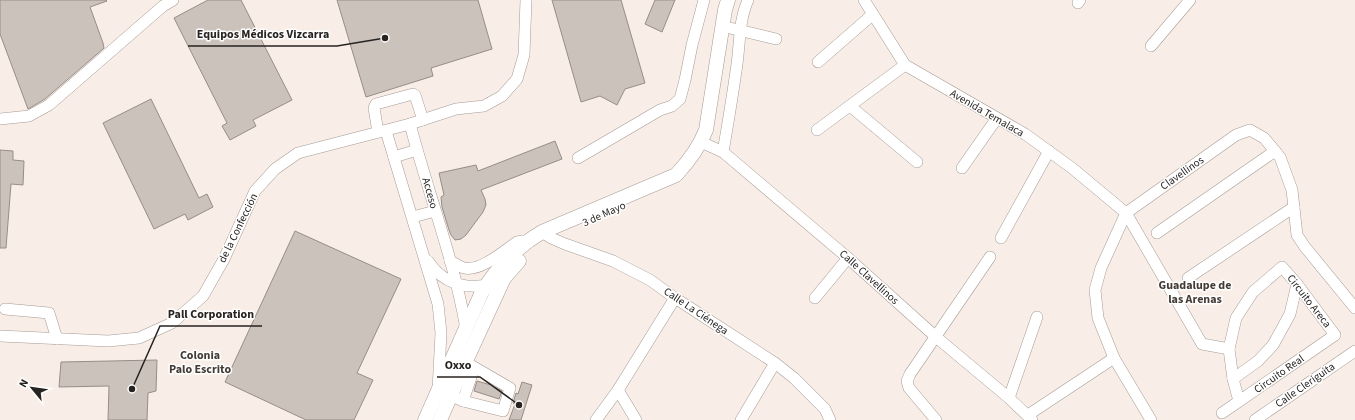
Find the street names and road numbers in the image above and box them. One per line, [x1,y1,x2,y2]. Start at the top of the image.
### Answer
street label: Avenida Temalaca [947,86,1027,140]
street label: Clavellinos [1157,152,1207,194]
street label: Acceso [418,176,442,210]
street label: de la Confección [215,191,261,265]
street label: 3 de Mayo [580,198,628,230]
street label: Calle Clavellinos [836,246,902,308]
street label: Circuito Areca [1283,271,1335,331]
street label: Calle La Ciénega [661,284,731,338]
street label: Circuito Real [1251,351,1307,397]
street label: Calle Cleriguita [1272,359,1338,411]

